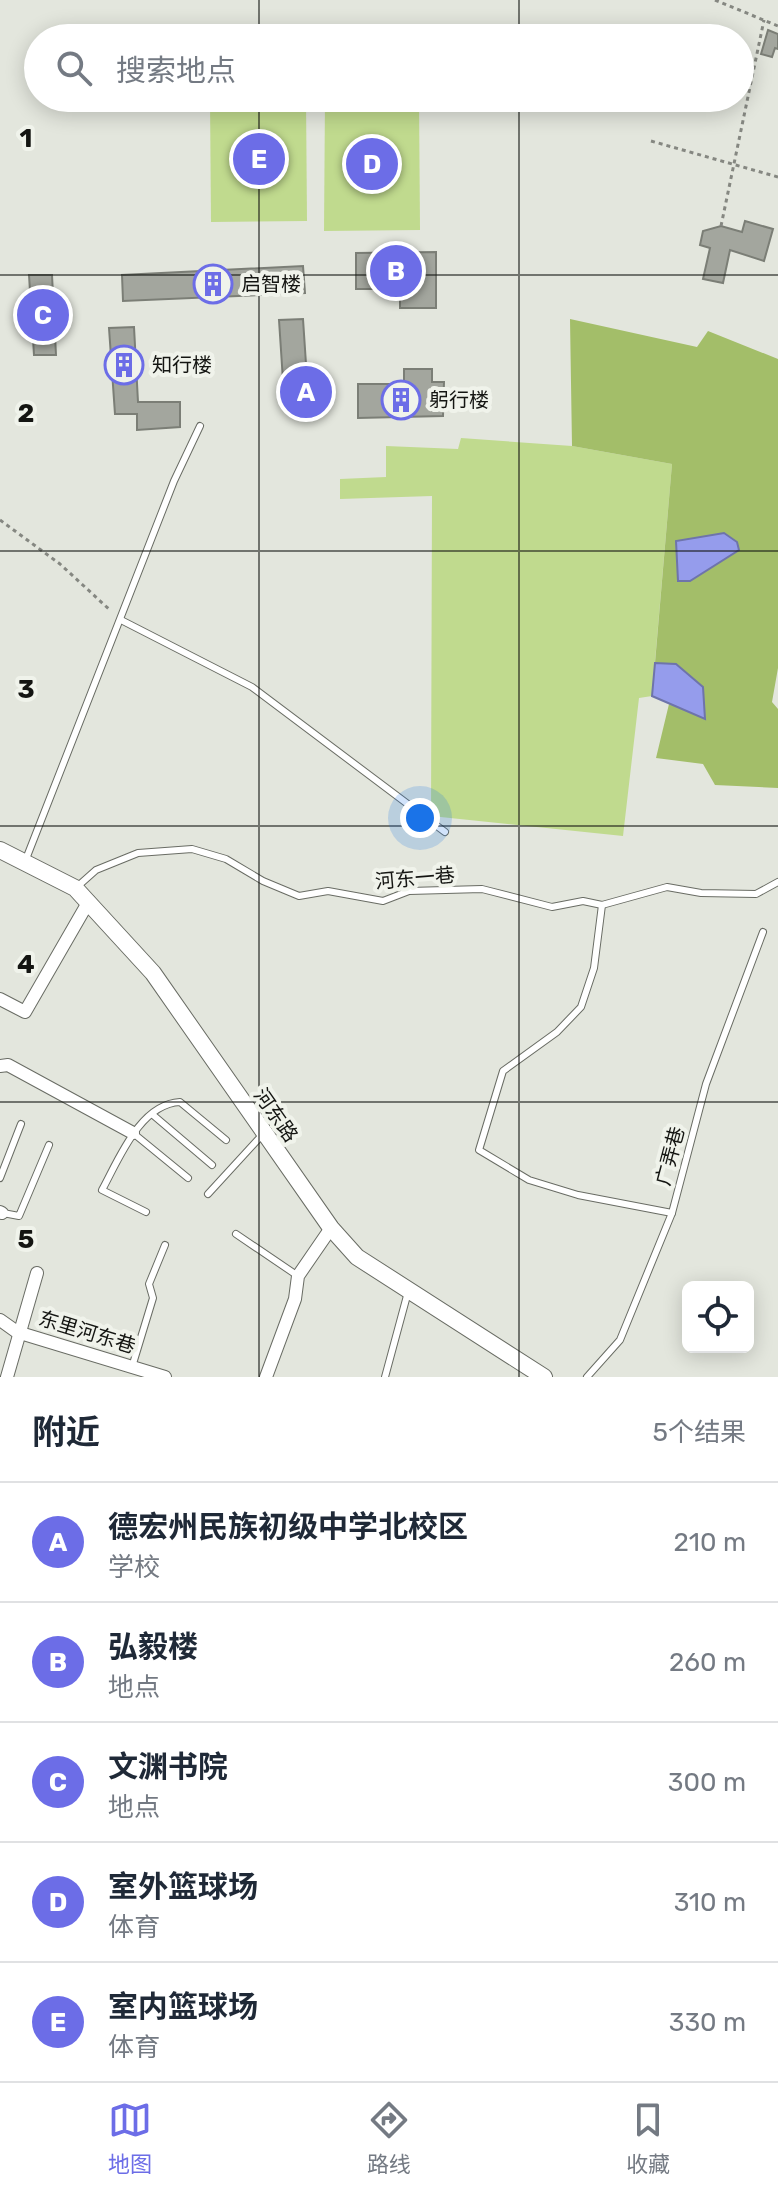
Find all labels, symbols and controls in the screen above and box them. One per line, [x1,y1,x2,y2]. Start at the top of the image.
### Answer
search box [24,24,754,112]
icon: search [52,46,96,90]
text: 搜索地点 [116,53,236,89]
text: 1 [20,123,32,154]
pin: E [233,129,285,189]
pin: D [346,134,398,194]
pin: B [370,241,422,301]
building icon: 启智楼 [192,263,234,305]
place label: 启智楼 [241,272,301,296]
pin: C [17,285,69,345]
building icon: 知行楼 [103,344,145,386]
place label: 知行楼 [152,353,212,377]
pin: A [280,362,332,422]
building icon: 躬行楼 [380,379,422,421]
place label: 躬行楼 [429,388,489,412]
text: 2 [18,398,34,429]
text: 3 [17,674,35,705]
your location [400,798,440,838]
street label: 河东一巷 [374,863,456,893]
text: 4 [17,949,35,980]
street label: 河东路 [249,1084,303,1146]
street label: 广弄巷 [651,1124,689,1188]
text: 5 [18,1224,34,1255]
map controls [682,1281,754,1353]
button: locate [682,1281,754,1353]
street label: 东里河东巷 [36,1306,138,1358]
text: 附近 [32,1412,100,1453]
text: 5个结果 [653,1417,746,1448]
text: 德宏州民族初级中学北校区 [108,1509,468,1545]
text: A [49,1527,67,1558]
text: 210 m [674,1527,746,1558]
text: 学校 [108,1552,160,1583]
text: 弘毅楼 [108,1629,198,1665]
text: B [49,1647,67,1678]
text: 260 m [669,1647,746,1678]
text: 地点 [108,1672,160,1703]
text: 文渊书院 [108,1749,228,1785]
text: C [49,1767,67,1798]
text: 300 m [668,1767,746,1798]
text: 地点 [108,1792,160,1823]
text: 室外篮球场 [108,1869,258,1905]
text: D [49,1887,67,1918]
text: 310 m [674,1887,746,1918]
text: 体育 [108,1912,160,1943]
text: 室内篮球场 [108,1989,258,2025]
text: E [50,2007,66,2038]
text: 330 m [669,2007,746,2038]
text: 体育 [108,2032,160,2063]
tab: 地图 [108,2098,152,2178]
tab: 路线 [367,2098,411,2178]
tab: 收藏 [626,2098,670,2178]

